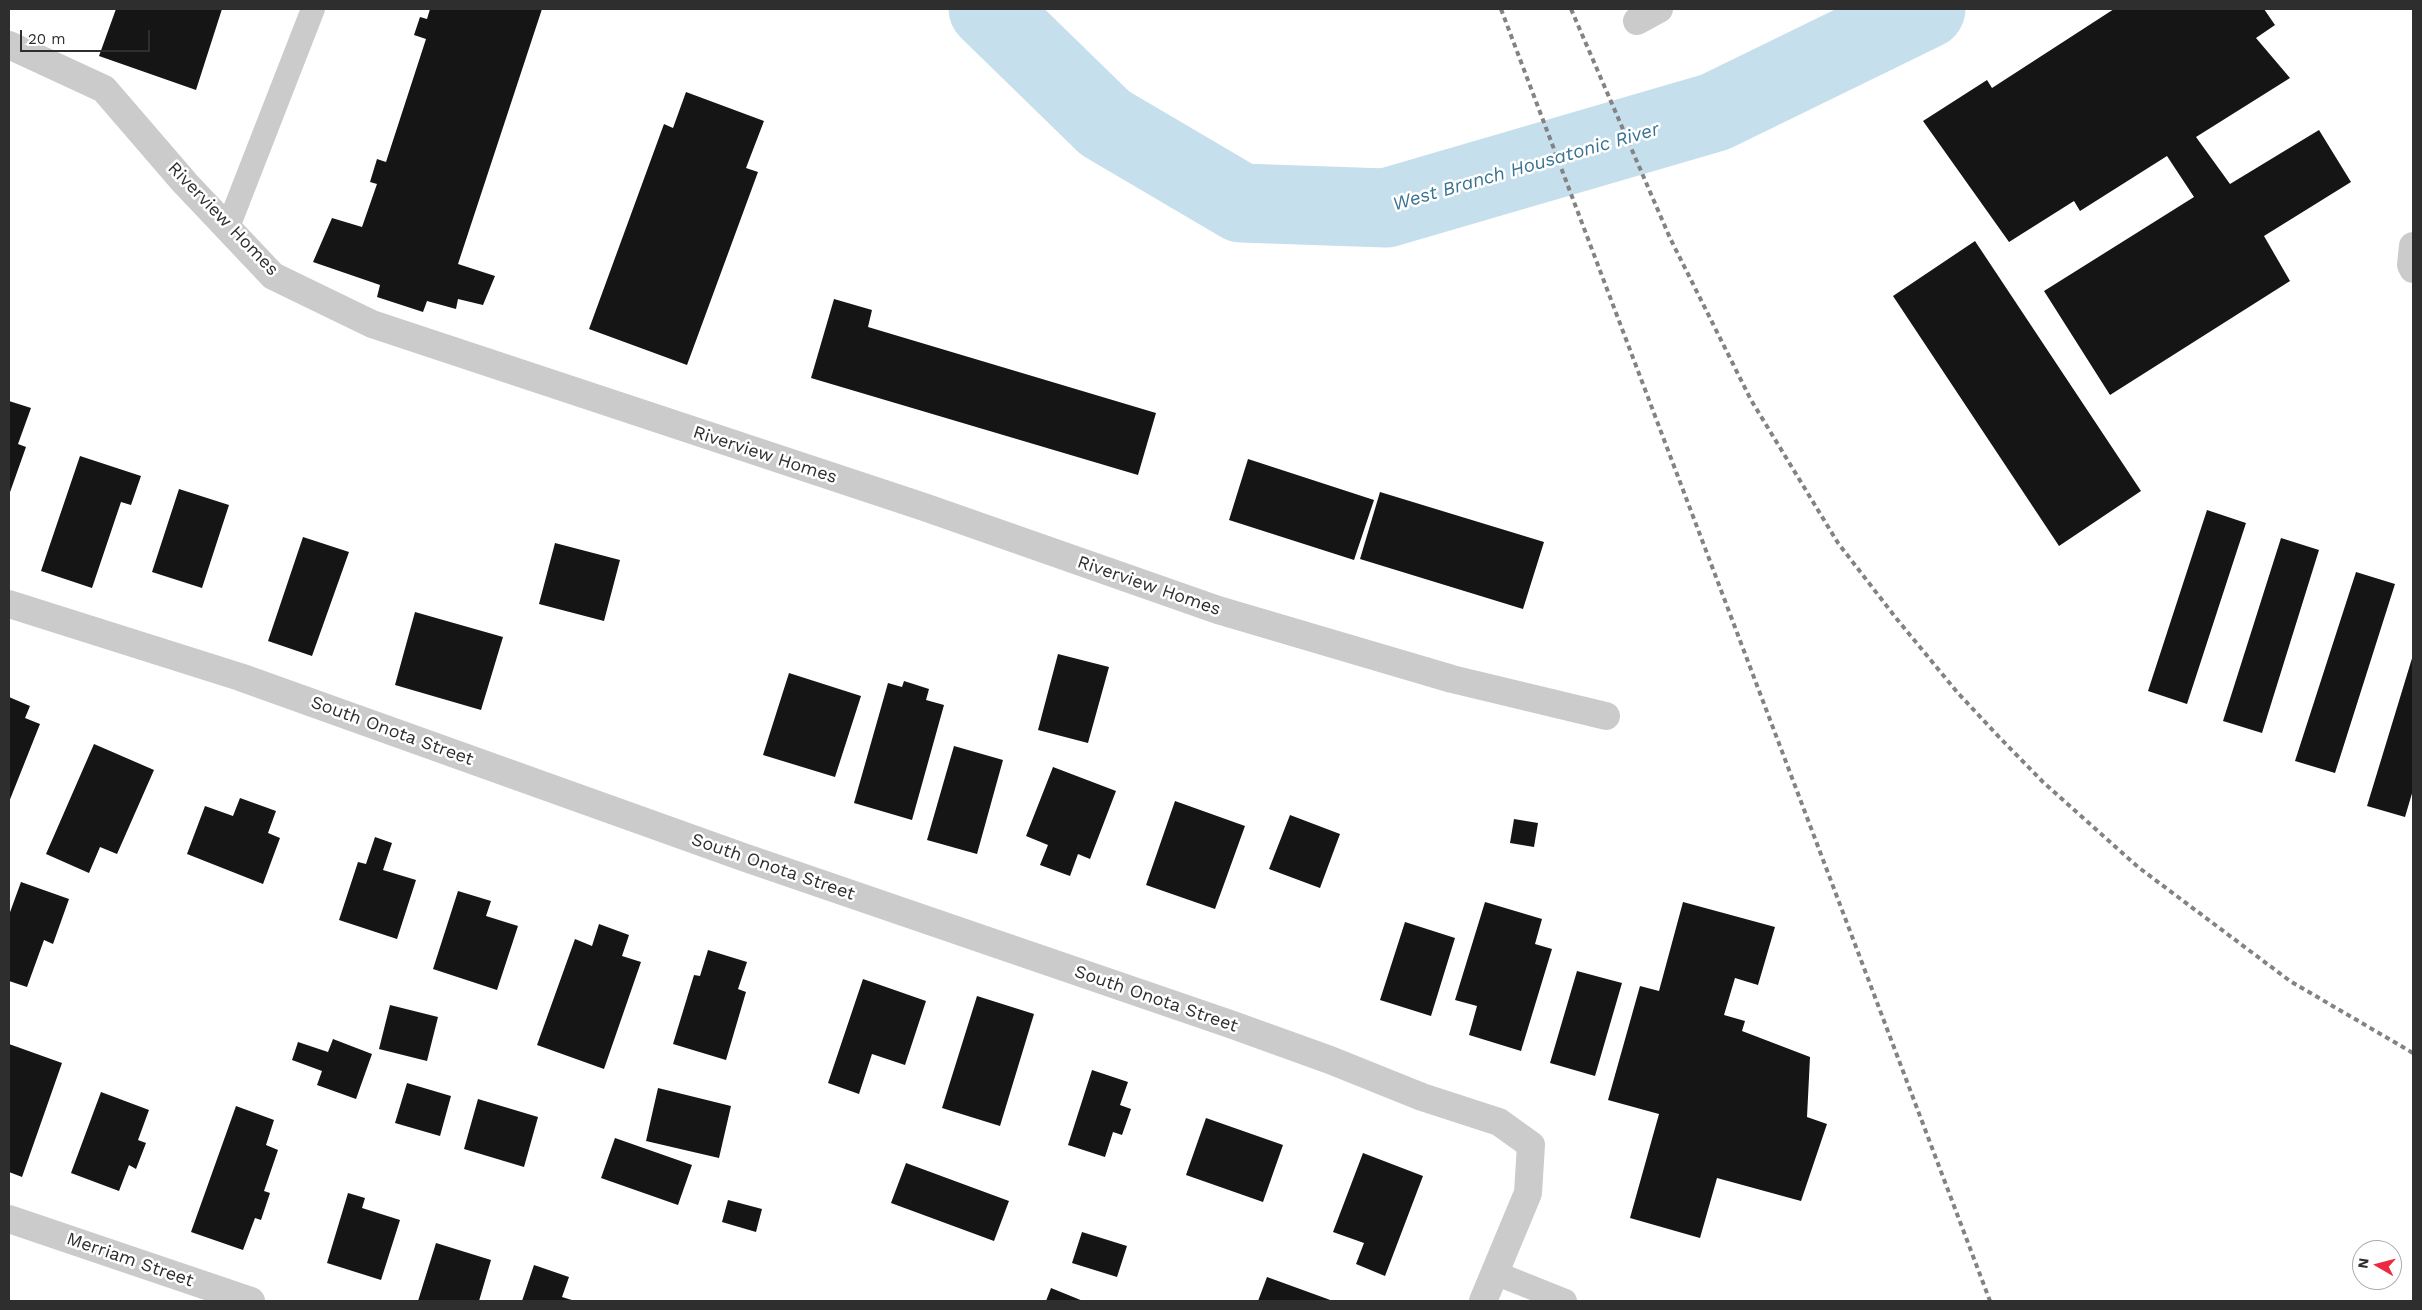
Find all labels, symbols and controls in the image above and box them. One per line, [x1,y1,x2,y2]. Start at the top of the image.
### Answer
scale bar [22,20,152,52]
text: 20 m [28,30,66,48]
water label: West Branch Housatonic River [1390,118,1662,216]
street label: Riverview Homes [163,157,283,281]
street label: Riverview Homes [690,422,840,488]
street label: Riverview Homes [1074,551,1224,621]
street label: South Onota Street [308,692,476,770]
street label: South Onota Street [688,829,858,905]
street label: South Onota Street [1071,961,1241,1037]
street label: Merriam Street [64,1228,196,1292]
north arrow [2352,1240,2402,1290]
text: N [2354,1257,2372,1269]

